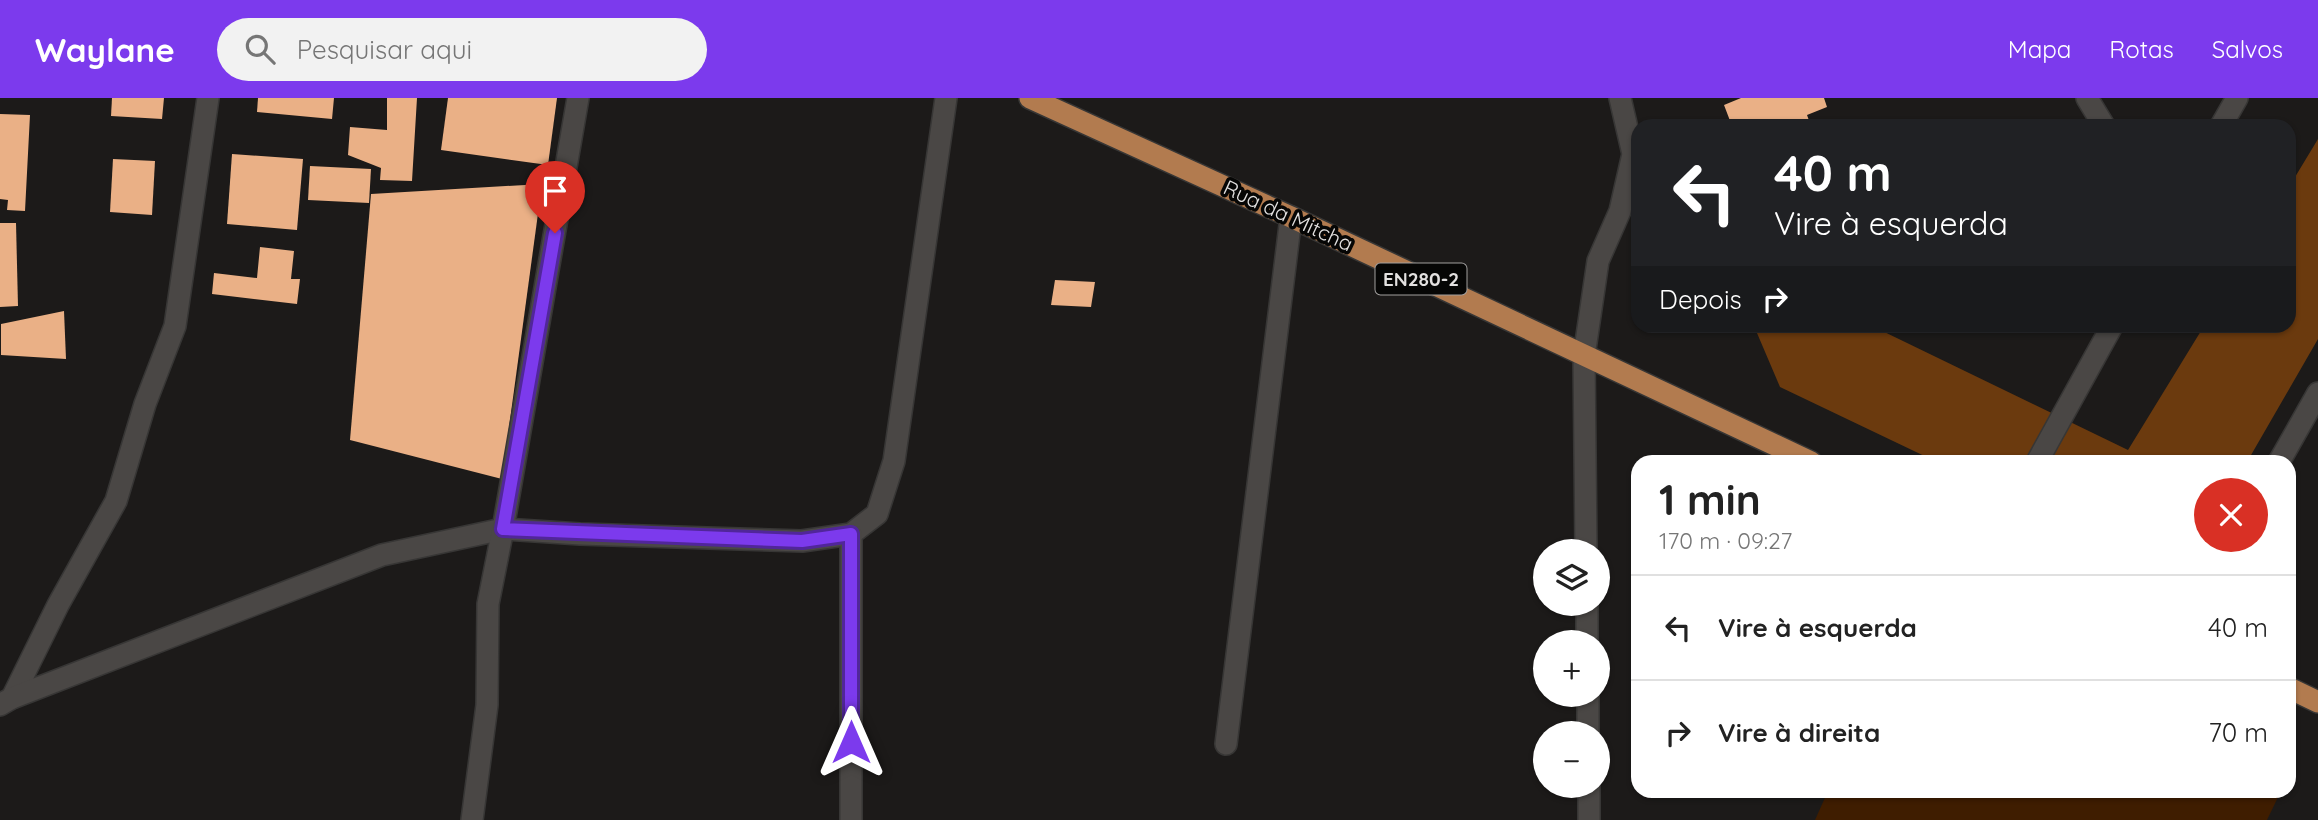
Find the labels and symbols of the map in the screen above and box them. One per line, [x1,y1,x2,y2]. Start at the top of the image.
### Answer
pin [525,161,585,233]
street label: Rua da Mitcha [1220,174,1357,256]
road number: EN280-2 [1376,264,1466,294]
position arrow [814,705,888,779]

